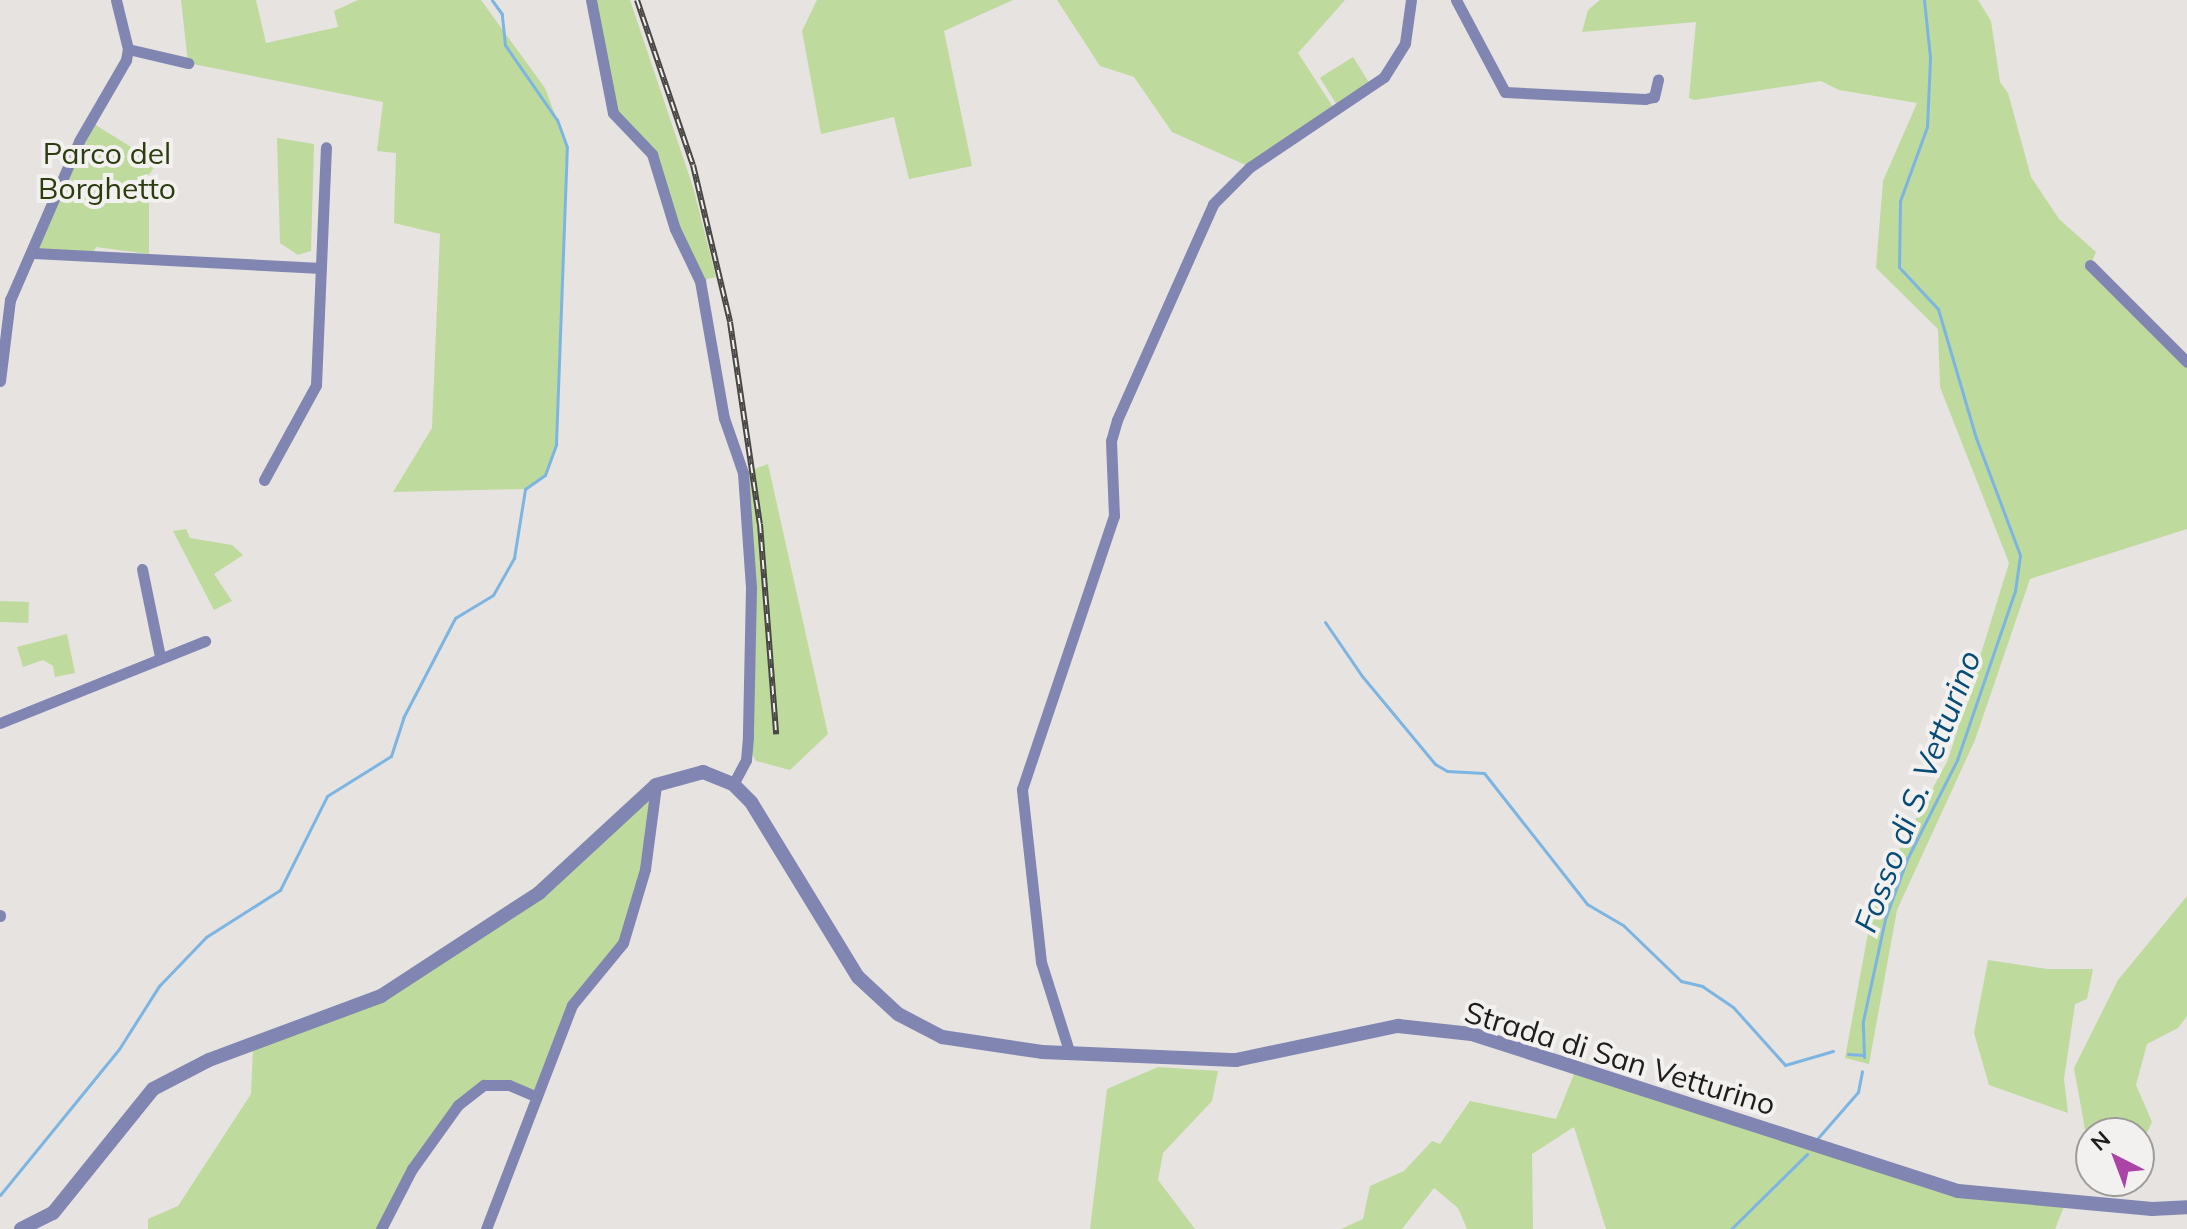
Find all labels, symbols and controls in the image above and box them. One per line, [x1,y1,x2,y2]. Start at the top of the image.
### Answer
park label: Parco del Borghetto [38,135,176,206]
water label: Fosso di S. Vetturino [1846,645,1988,937]
street label: Strada di San Vetturino [1460,994,1780,1122]
north arrow [2075,1117,2155,1197]
text: N [2085,1125,2116,1157]

